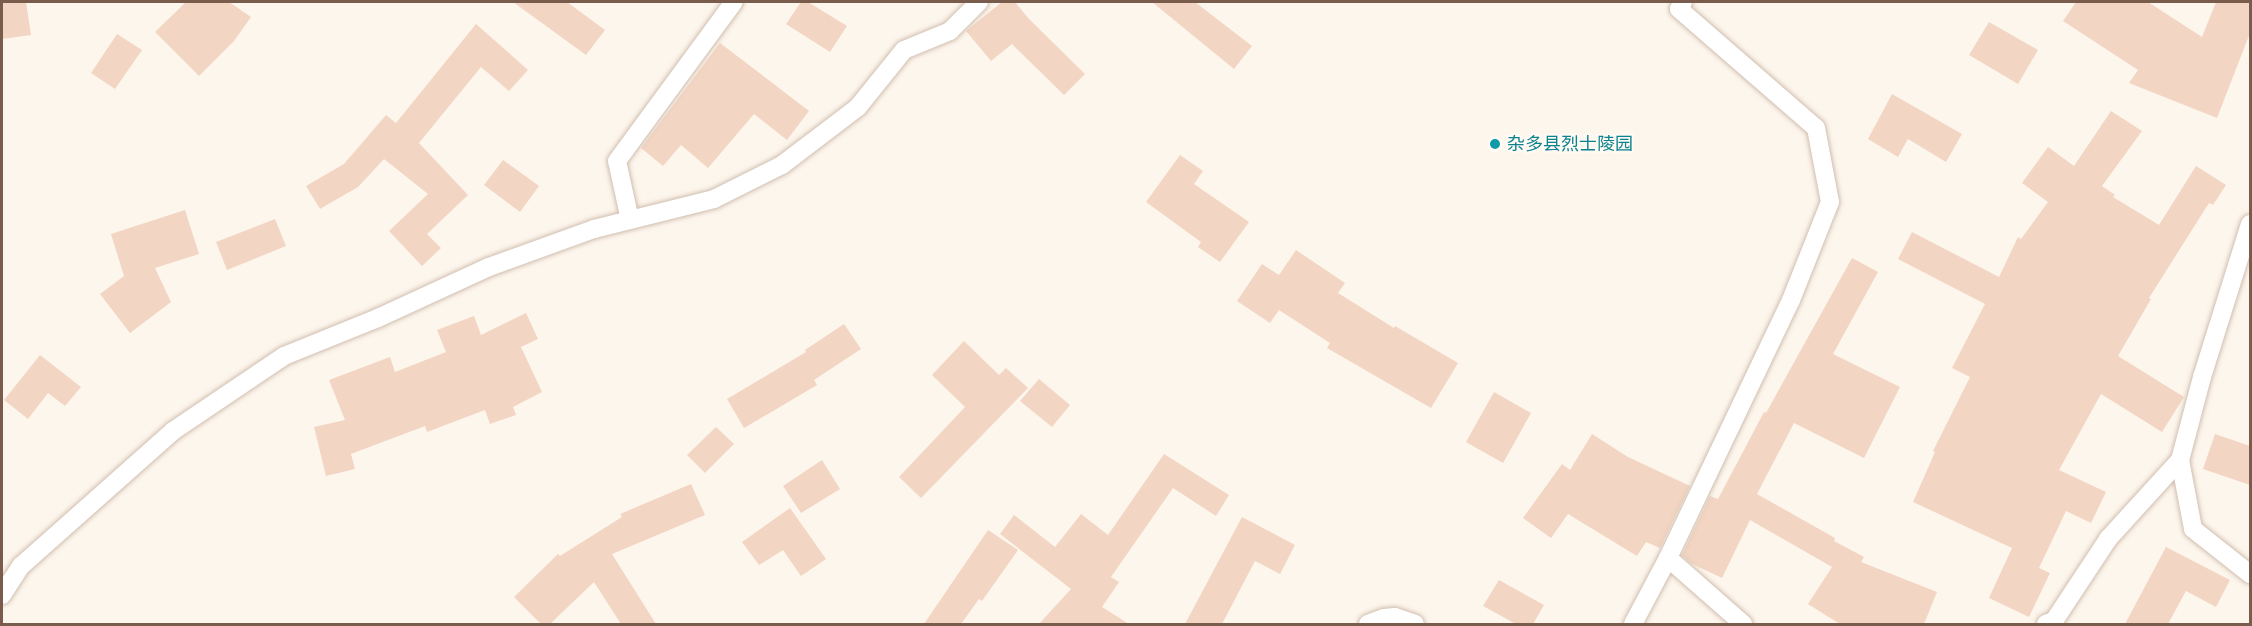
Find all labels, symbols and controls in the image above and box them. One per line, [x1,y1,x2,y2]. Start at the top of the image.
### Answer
place label: 杂多县烈士陵园 [1507,133,1633,155]
marker: 杂多县烈士陵园 [1488,137,1502,151]

